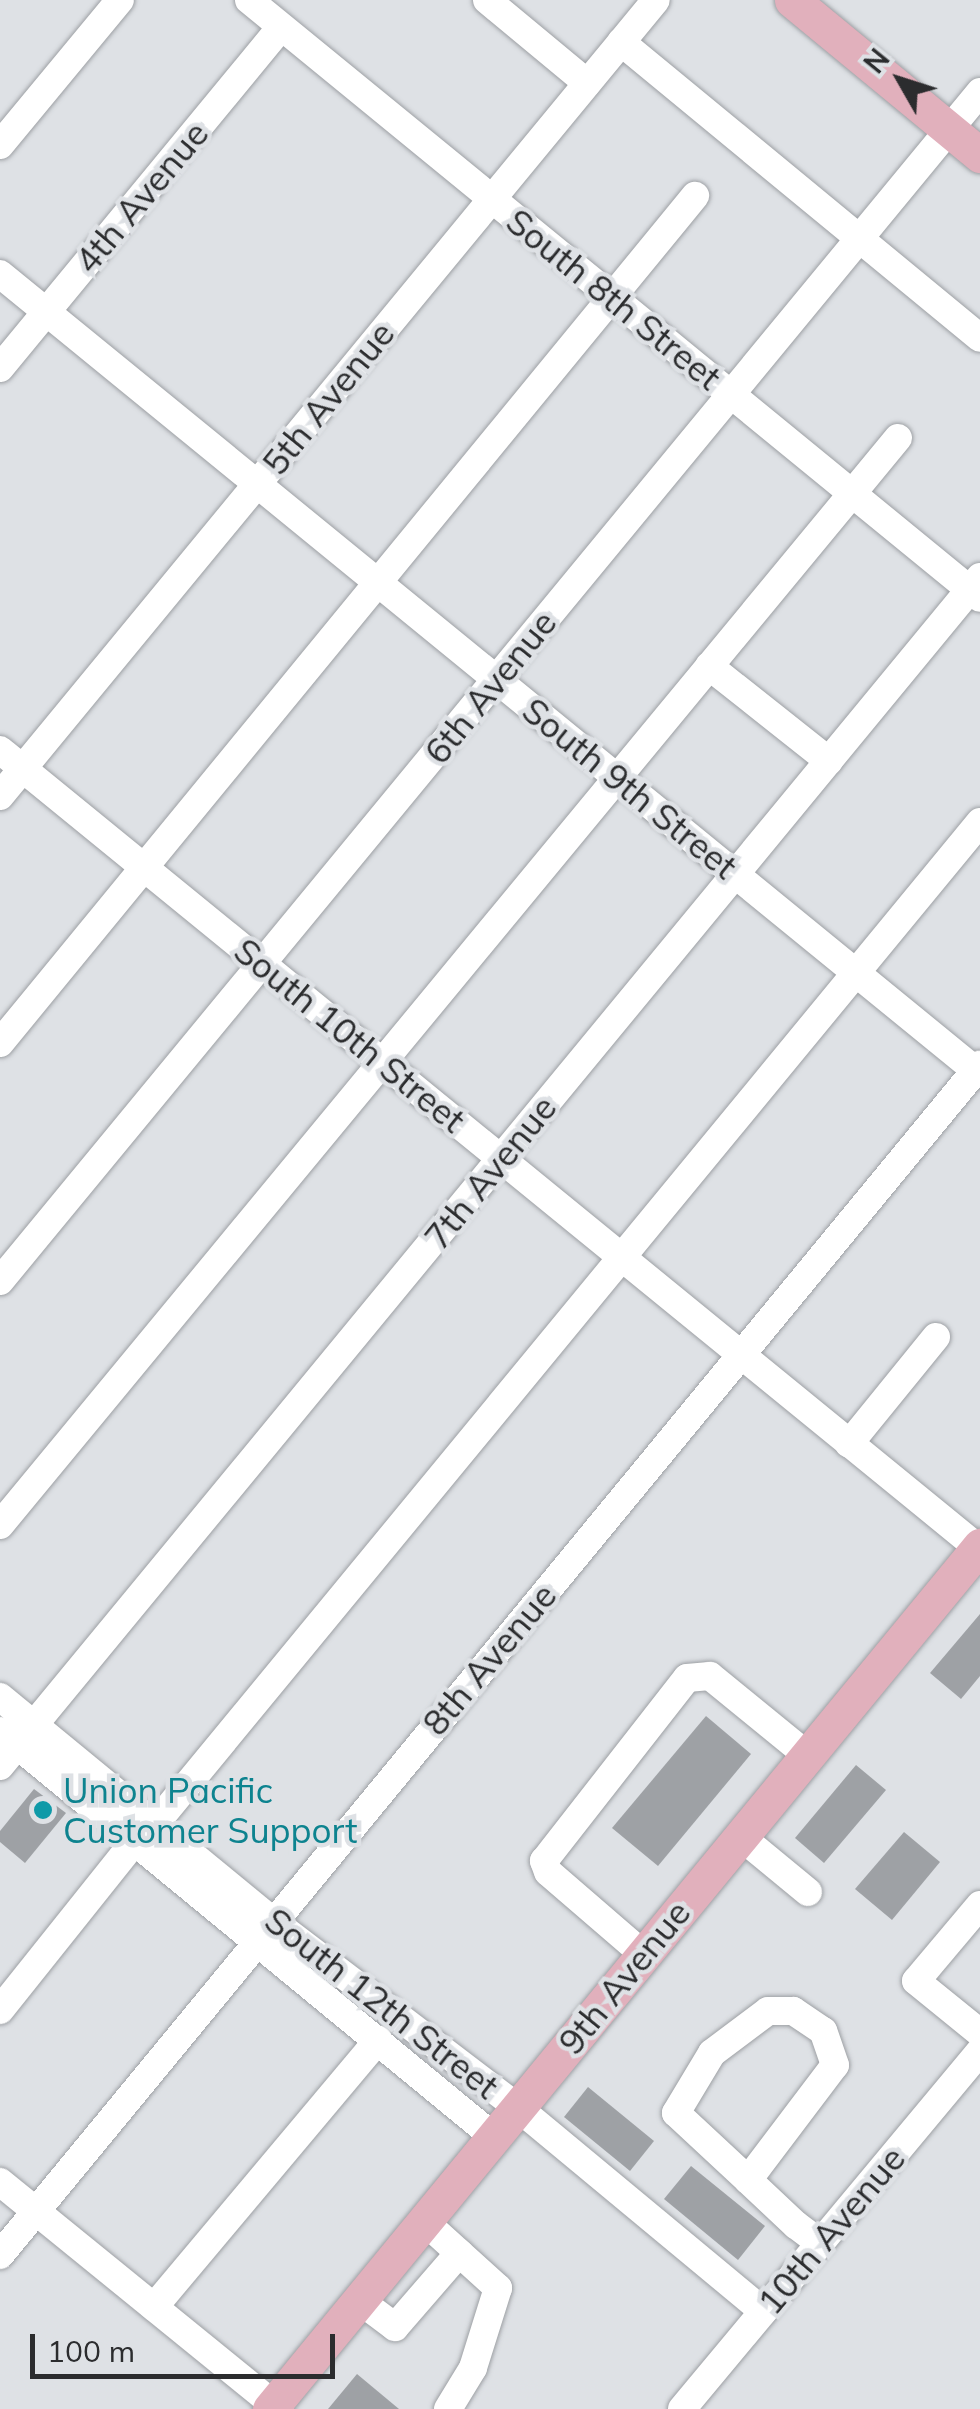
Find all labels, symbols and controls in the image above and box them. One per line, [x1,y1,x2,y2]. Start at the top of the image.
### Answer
north arrow [850,30,950,130]
text: N [856,42,897,80]
street label: 4th Avenue [66,113,216,281]
street label: South 8th Street [498,200,730,398]
street label: 5th Avenue [254,313,402,483]
street label: 6th Avenue [416,602,564,772]
street label: South 9th Street [514,689,746,887]
street label: South 10th Street [226,929,474,1141]
street label: 7th Avenue [416,1087,564,1257]
street label: 8th Avenue [414,1575,564,1743]
place label: Union Pacific Customer Support [63,1769,357,1851]
marker: Union Pacific Customer Support [32,1799,54,1821]
street label: 9th Avenue [550,1892,698,2062]
street label: South 12th Street [257,1899,507,2107]
street label: 10th Avenue [749,2138,913,2322]
scale bar [35,2314,340,2376]
text: 100 m [47,2332,135,2370]

